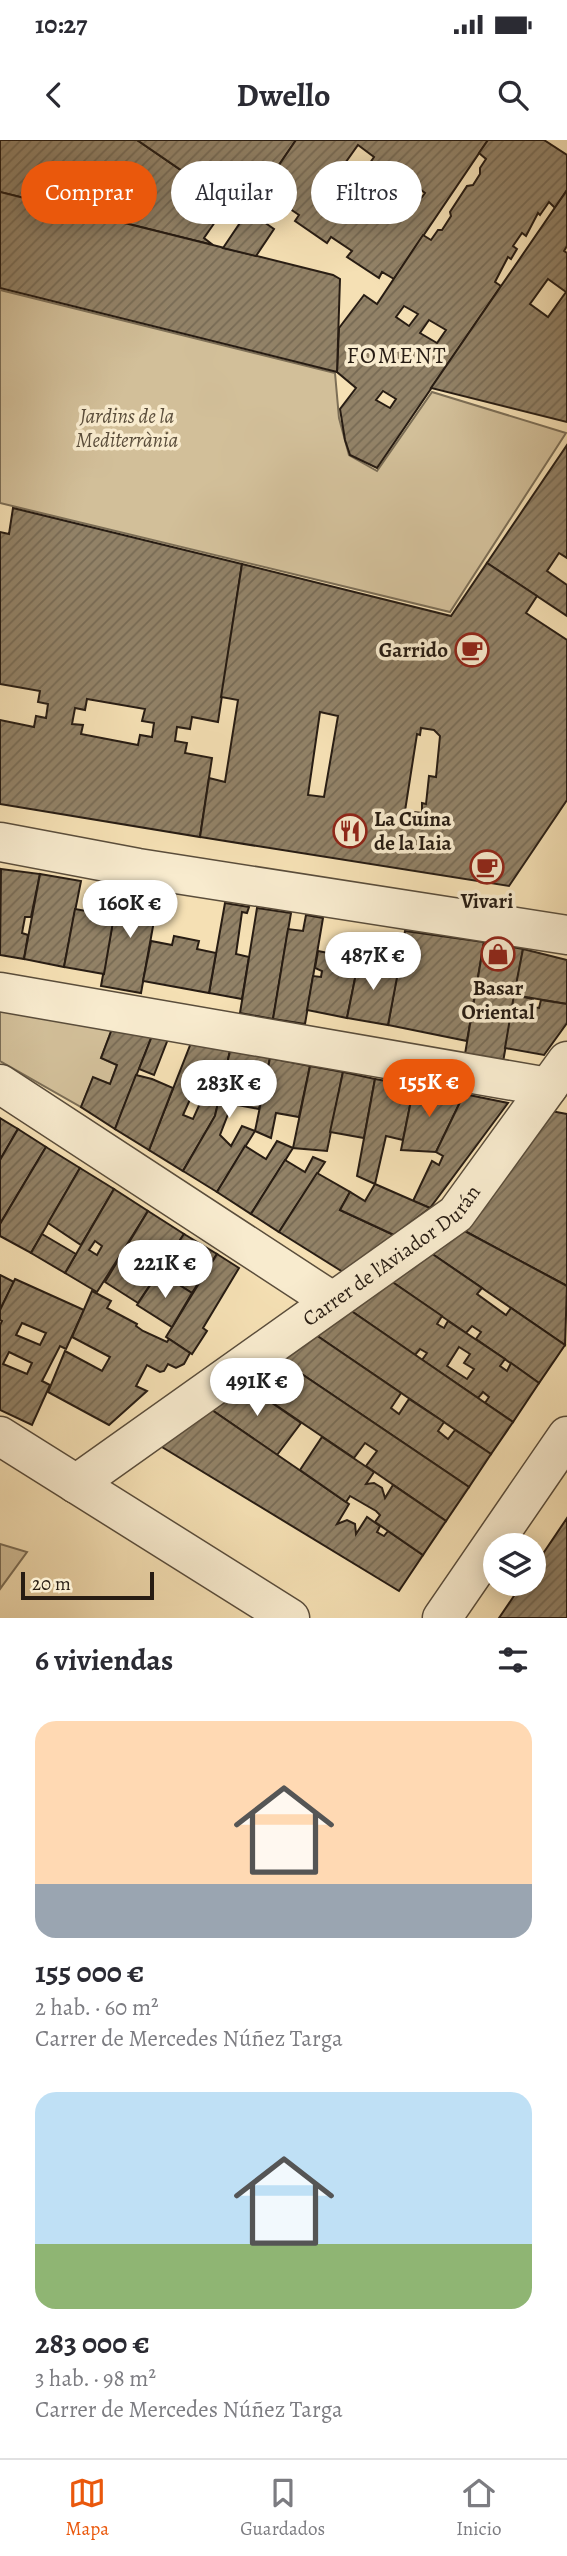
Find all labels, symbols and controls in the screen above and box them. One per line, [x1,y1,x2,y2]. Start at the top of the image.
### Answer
text: 10:27 [35,7,87,42]
text: Dwello [237,73,330,117]
icon: back [35,76,73,114]
icon: search [494,76,532,114]
chip: Comprar [21,161,157,224]
chip: Alquilar [171,161,297,224]
chip: Filtros [311,161,422,224]
district label: FOMENT [346,340,448,371]
park label: Jardins de la Mediterrània [76,402,179,454]
cafe icon: Garrido [453,631,491,669]
place label: Garrido [379,636,448,664]
place label: La Cuina de la Iaia [374,805,453,857]
restaurant icon: La Cuina de la Iaia [331,812,369,850]
cafe icon: Vivari [468,848,506,886]
pin: 160K € [73,880,187,940]
text: 160K € [99,887,161,918]
place label: Vivari [460,887,513,915]
pin: 487K € [316,932,430,992]
shop icon: Basar Oriental [479,935,517,973]
text: 487K € [341,939,405,970]
place label: Basar Oriental [462,974,535,1026]
pin: 283K € [172,1060,286,1120]
pin: 155K € [372,1060,486,1119]
text: 155K € [399,1066,459,1097]
text: 283K € [197,1067,261,1098]
street label: Carrer de l'Aviador Durán [297,1179,487,1333]
pin: 221K € [108,1240,222,1300]
text: 221K € [134,1247,196,1278]
pin: 491K € [200,1358,314,1418]
text: 491K € [226,1365,288,1396]
map controls [483,1533,546,1596]
button: layers [483,1533,546,1596]
scale bar [21,1569,154,1601]
text: 20 m [32,1571,71,1597]
text: 6 viviendas [35,1640,173,1680]
icon: filters [494,1641,532,1679]
icon: home [221,1767,347,1893]
text: 155 000 € [35,1952,144,1992]
text: 2 hab. · 60 m² [35,1992,159,2023]
text: Carrer de Mercedes Núñez Targa [35,2023,343,2054]
icon: home [221,2138,347,2264]
text: 283 000 € [35,2323,150,2363]
text: 3 hab. · 98 m² [35,2363,156,2394]
text: Carrer de Mercedes Núñez Targa [35,2394,343,2425]
tab: Mapa [66,2474,109,2542]
tab: Guardados [240,2474,325,2542]
tab: Inicio [456,2474,501,2542]

